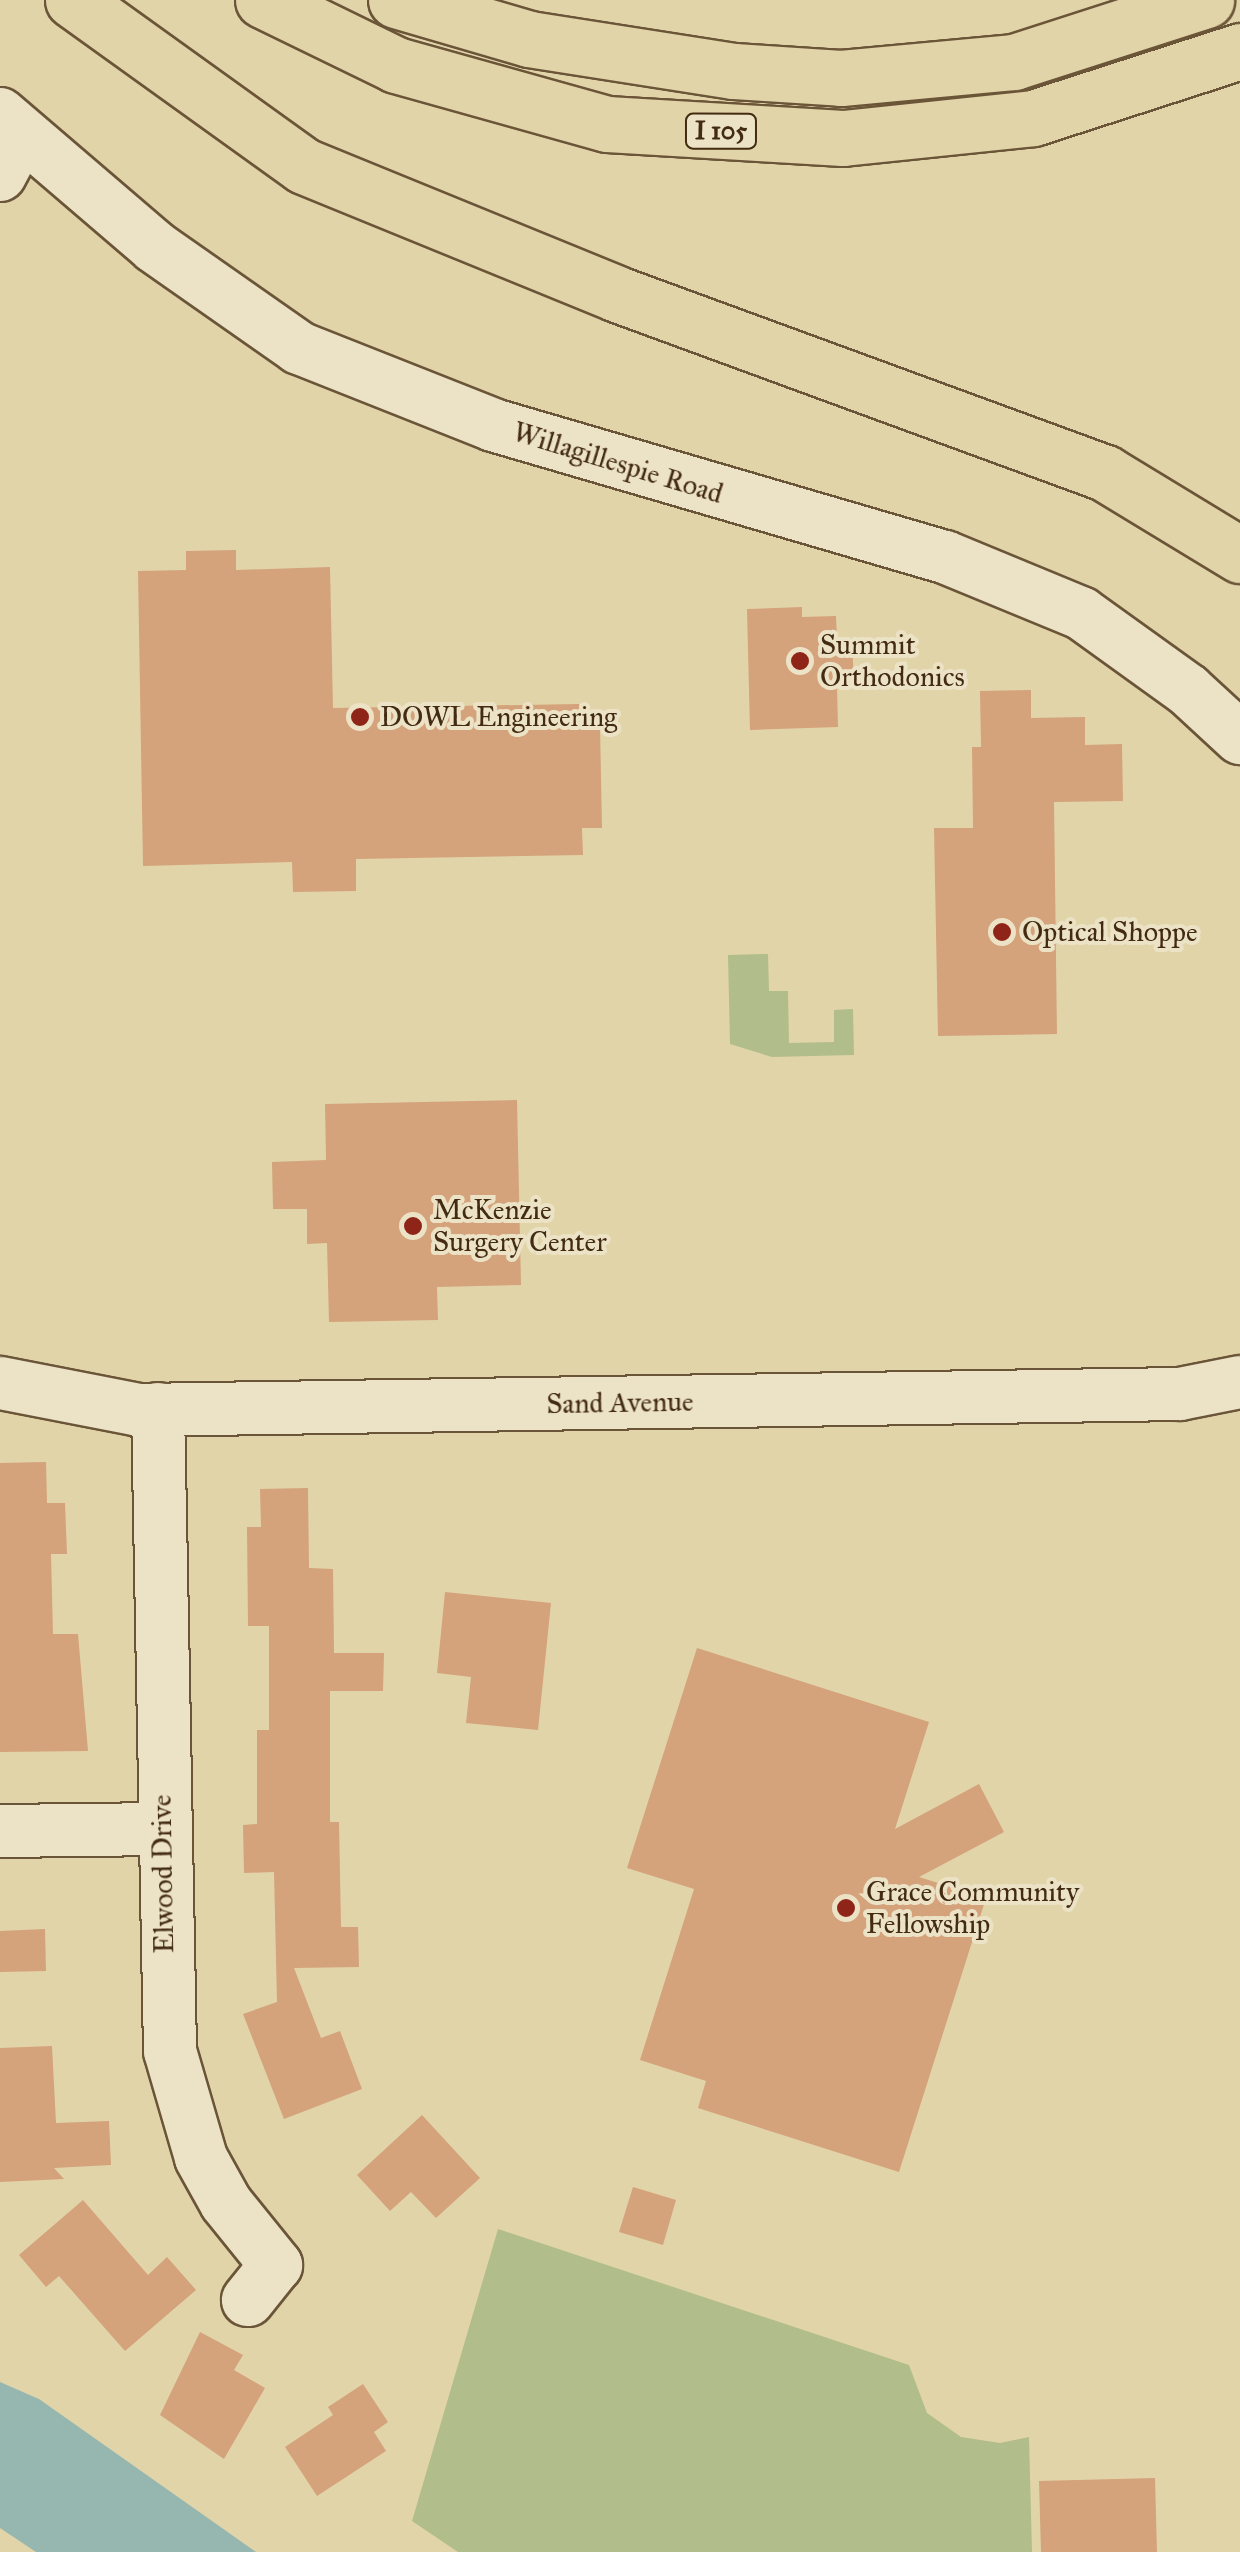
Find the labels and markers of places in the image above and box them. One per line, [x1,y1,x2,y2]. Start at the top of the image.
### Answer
place label: Summit Orthodonics [820,628,965,694]
marker: Summit Orthodonics [789,650,811,672]
place label: DOWL Engineering [380,700,617,734]
marker: DOWL Engineering [349,706,371,728]
place label: Optical Shoppe [1022,915,1198,949]
marker: Optical Shoppe [991,921,1013,943]
place label: McKenzie Surgery Center [433,1193,607,1259]
marker: McKenzie Surgery Center [402,1215,424,1237]
place label: Grace Community Fellowship [866,1875,1079,1941]
marker: Grace Community Fellowship [835,1897,857,1919]

